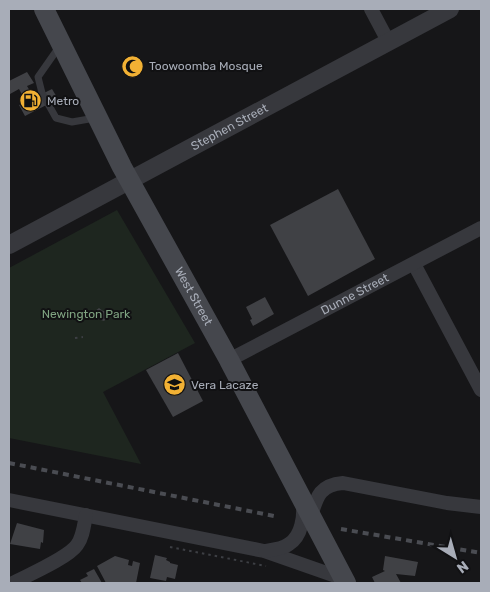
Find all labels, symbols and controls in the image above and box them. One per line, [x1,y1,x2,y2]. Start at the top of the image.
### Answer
mosque icon: Toowoomba Mosque [121,54,145,78]
place label: Toowoomba Mosque [149,59,263,73]
fuel station icon: Metro [19,89,43,113]
place label: Metro [47,94,79,108]
street label: Stephen Street [189,101,270,153]
street label: West Street [172,265,216,328]
street label: Dunne Street [319,270,391,318]
park label: Newington Park [42,307,131,321]
school or university icon: Vera Lacaze [163,373,187,397]
place label: Vera Lacaze [191,378,259,392]
north arrow [430,532,480,582]
text: N [453,557,472,577]

